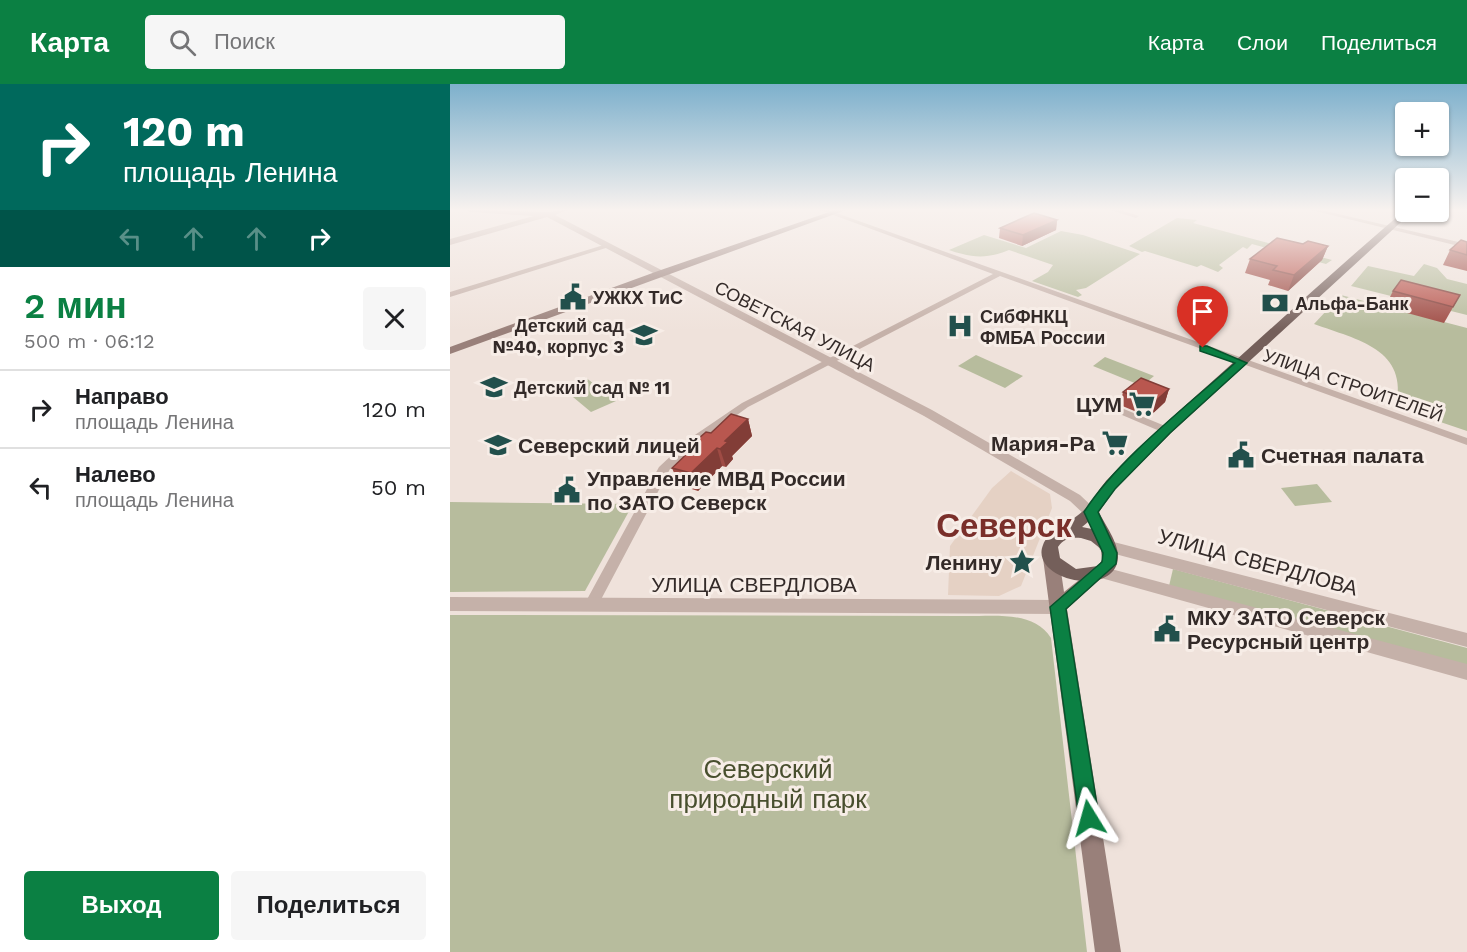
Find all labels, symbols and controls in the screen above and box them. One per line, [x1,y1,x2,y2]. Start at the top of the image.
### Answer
search box [145,15,565,69]
text: Карта [30,26,109,59]
icon: search [166,26,199,59]
text: Поиск [214,29,275,54]
text: Карта [1148,30,1204,55]
text: Слои [1237,30,1288,55]
text: Поделиться [1321,30,1437,55]
map controls [1395,102,1449,222]
button: + [1395,102,1449,156]
text: 120 m [123,107,245,156]
icon: right [24,108,102,186]
text: площадь Ленина [123,157,338,189]
button: − [1395,168,1449,222]
icon: left [114,222,147,255]
icon: ahead [177,222,210,255]
icon: ahead [240,222,273,255]
icon: right [303,222,336,255]
street label: СОВЕТСКАЯ УЛИЦА [711,276,879,376]
public building icon: УЖКХ ТиС [558,282,588,312]
text: 2 мин [24,285,127,327]
pin [1177,286,1228,348]
button: close [363,287,426,350]
place label: УЖКХ ТиС [593,287,683,308]
bank icon: Альфа-Банк [1260,288,1290,318]
place label: Альфа-Банк [1295,293,1410,314]
icon: arrive [1186,295,1219,328]
place label: СибФНКЦ ФМБА России [980,306,1105,348]
hospital icon: СибФНКЦ ФМБА России [945,311,975,341]
place label: Детский сад №40, корпус 3 [493,315,625,357]
school or university icon: Детский сад №40, корпус 3 [629,320,659,350]
text: 500 m · 06:12 [24,329,155,353]
street label: УЛИЦА СТРОИТЕЛЕЙ [1260,344,1446,426]
school or university icon: Детский сад № 11 [479,372,509,402]
place label: Детский сад № 11 [514,377,670,398]
text: Направо [75,384,169,409]
supermarket icon: ЦУМ [1127,389,1157,419]
place label: ЦУМ [1076,392,1122,417]
icon: right [24,393,57,426]
text: 120 m [362,397,426,422]
text: площадь Ленина [75,410,234,434]
supermarket icon: Мария-Ра [1100,428,1130,458]
school or university icon: Северский лицей [483,430,513,460]
place label: Мария-Ра [991,431,1095,456]
place label: Северский лицей [518,433,700,458]
public building icon: Счетная палата [1226,440,1256,470]
place label: Счетная палата [1261,443,1424,468]
text: Налево [75,462,156,487]
place label: Управление МВД России по ЗАТО Северск [587,466,846,515]
icon: left [24,471,57,504]
text: 50 m [371,475,426,500]
public building icon: Управление МВД России по ЗАТО Северск [552,475,582,505]
text: площадь Ленина [75,488,234,512]
district label: Северск [936,506,1072,545]
street label: УЛИЦА СВЕРДЛОВА [1155,523,1361,601]
place icon: Ленину [1007,547,1037,577]
place label: Ленину [926,550,1002,575]
street label: УЛИЦА СВЕРДЛОВА [651,572,857,597]
place label: МКУ ЗАТО Северск Ресурсный центр [1187,605,1385,654]
public building icon: МКУ ЗАТО Северск Ресурсный центр [1152,614,1182,644]
park label: Северский природный парк [669,754,867,814]
position arrow [1057,786,1121,850]
button: Выход [24,871,219,940]
button: Поделиться [231,871,426,940]

